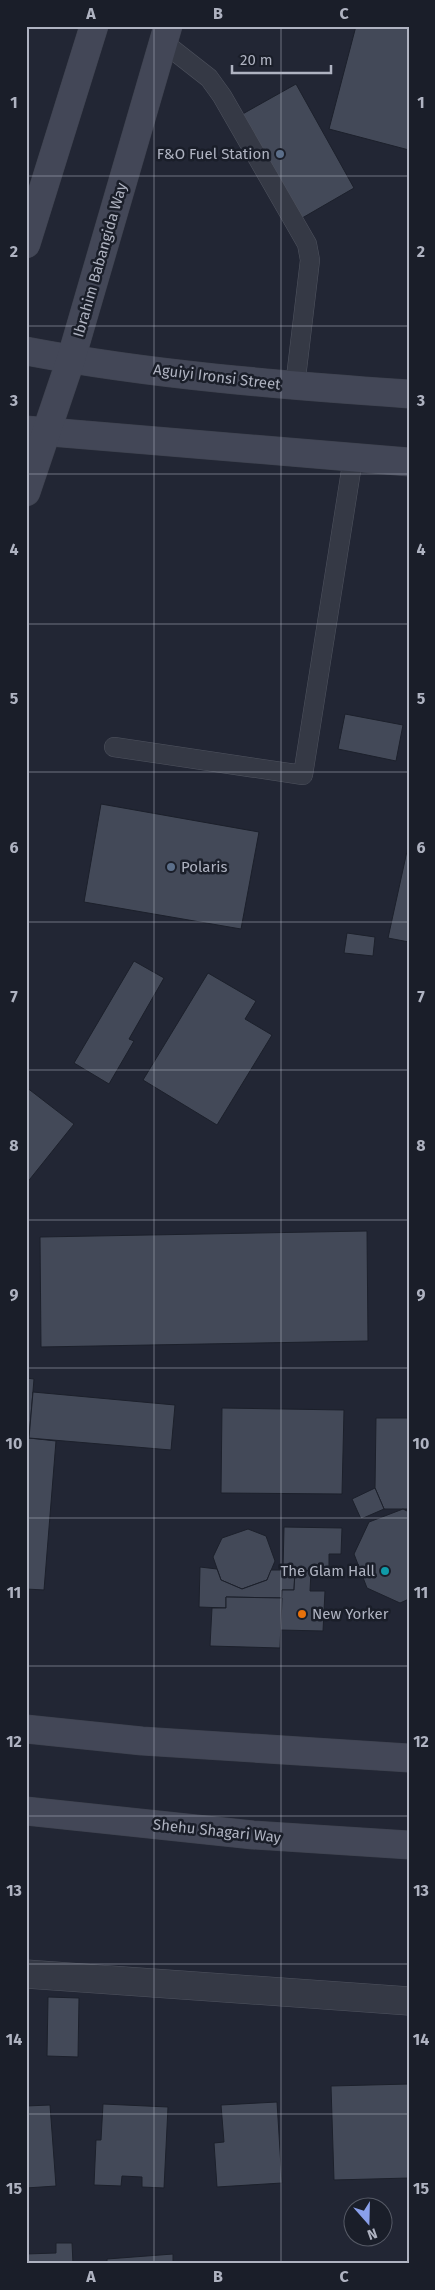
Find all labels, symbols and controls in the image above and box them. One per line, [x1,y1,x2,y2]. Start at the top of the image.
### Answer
text: A [85,4,96,23]
text: B [213,4,223,23]
text: C [339,4,349,23]
scale bar [232,42,331,74]
text: 20 m [240,51,273,69]
text: 1 [10,93,18,112]
text: 1 [417,93,425,112]
place label: F&O Fuel Station [157,145,270,163]
marker: F&O Fuel Station [274,148,286,160]
street label: Ibrahim Babangida Way [69,180,131,339]
text: 2 [10,242,18,261]
text: 2 [417,242,425,261]
street label: Aguiyi Ironsi Street [152,360,282,394]
text: 3 [9,391,18,410]
text: 3 [416,391,425,410]
text: 4 [9,540,19,559]
text: 4 [416,540,426,559]
text: 5 [10,689,19,708]
text: 5 [417,689,426,708]
text: 6 [9,838,19,857]
text: 6 [416,838,426,857]
place label: Polaris [181,858,228,876]
marker: Polaris [165,861,177,873]
text: 7 [10,987,18,1006]
text: 7 [417,987,425,1006]
text: 8 [9,1136,19,1155]
text: 8 [416,1136,426,1155]
text: 9 [10,1285,19,1304]
text: 9 [417,1285,426,1304]
text: 10 [6,1434,22,1453]
text: 10 [413,1434,429,1453]
place label: The Glam Hall [281,1562,376,1580]
marker: The Glam Hall [379,1565,391,1577]
text: 11 [7,1583,21,1602]
text: 11 [414,1583,428,1602]
place label: New Yorker [312,1605,389,1623]
marker: New Yorker [296,1608,308,1620]
text: 12 [6,1732,22,1751]
text: 12 [413,1732,429,1751]
street label: Shehu Shagari Way [152,1815,282,1847]
text: 13 [6,1881,22,1900]
text: 13 [413,1881,429,1900]
text: 14 [6,2030,22,2049]
text: 14 [413,2030,429,2049]
text: 15 [6,2179,22,2198]
text: 15 [413,2179,429,2198]
north arrow [342,2198,392,2248]
text: N [365,2224,380,2243]
text: A [85,2267,96,2286]
text: B [213,2267,223,2286]
text: C [339,2267,349,2286]

